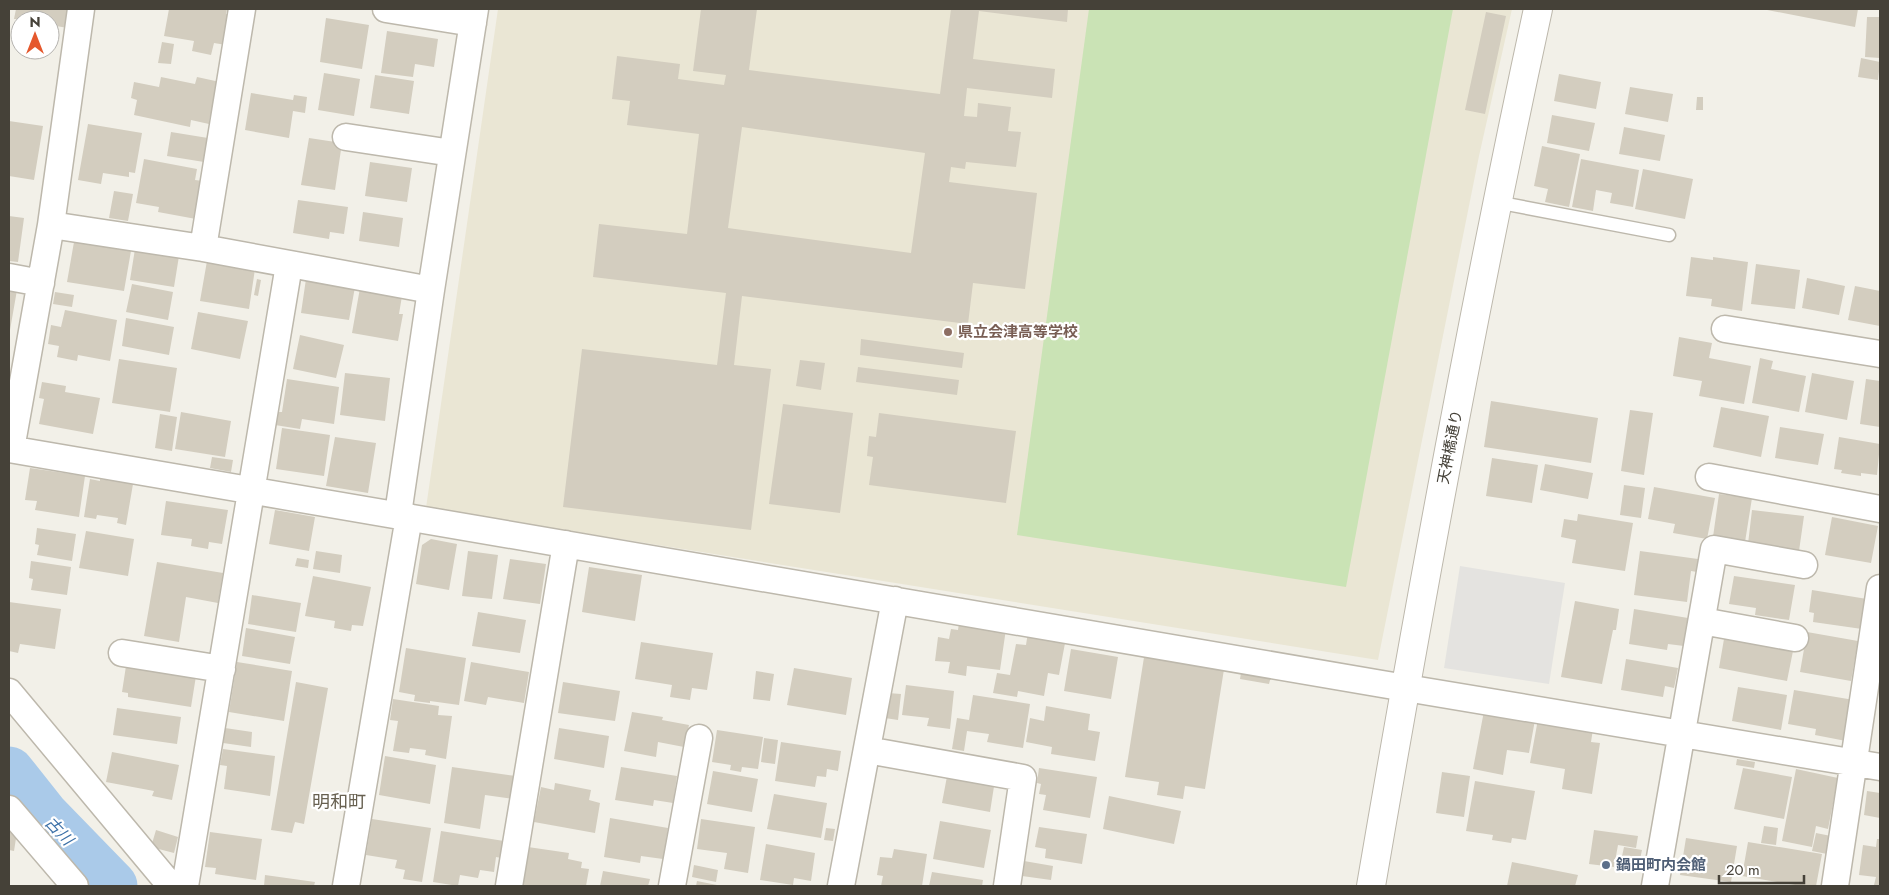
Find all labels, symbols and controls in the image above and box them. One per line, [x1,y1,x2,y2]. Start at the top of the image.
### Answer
north arrow [10,10,60,60]
text: N [29,12,41,32]
place label: 県立会津高等学校 [958,321,1078,343]
marker: 県立会津高等学校 [942,326,954,338]
street label: 天神橋通り [1432,408,1468,486]
district label: 明和町 [312,789,366,815]
water label: 古川 [40,811,80,852]
scale bar [1719,852,1804,884]
place label: 鍋田町内会館 [1615,854,1706,876]
marker: 鍋田町内会館 [1600,859,1612,871]
text: 20 m [1726,859,1760,881]

